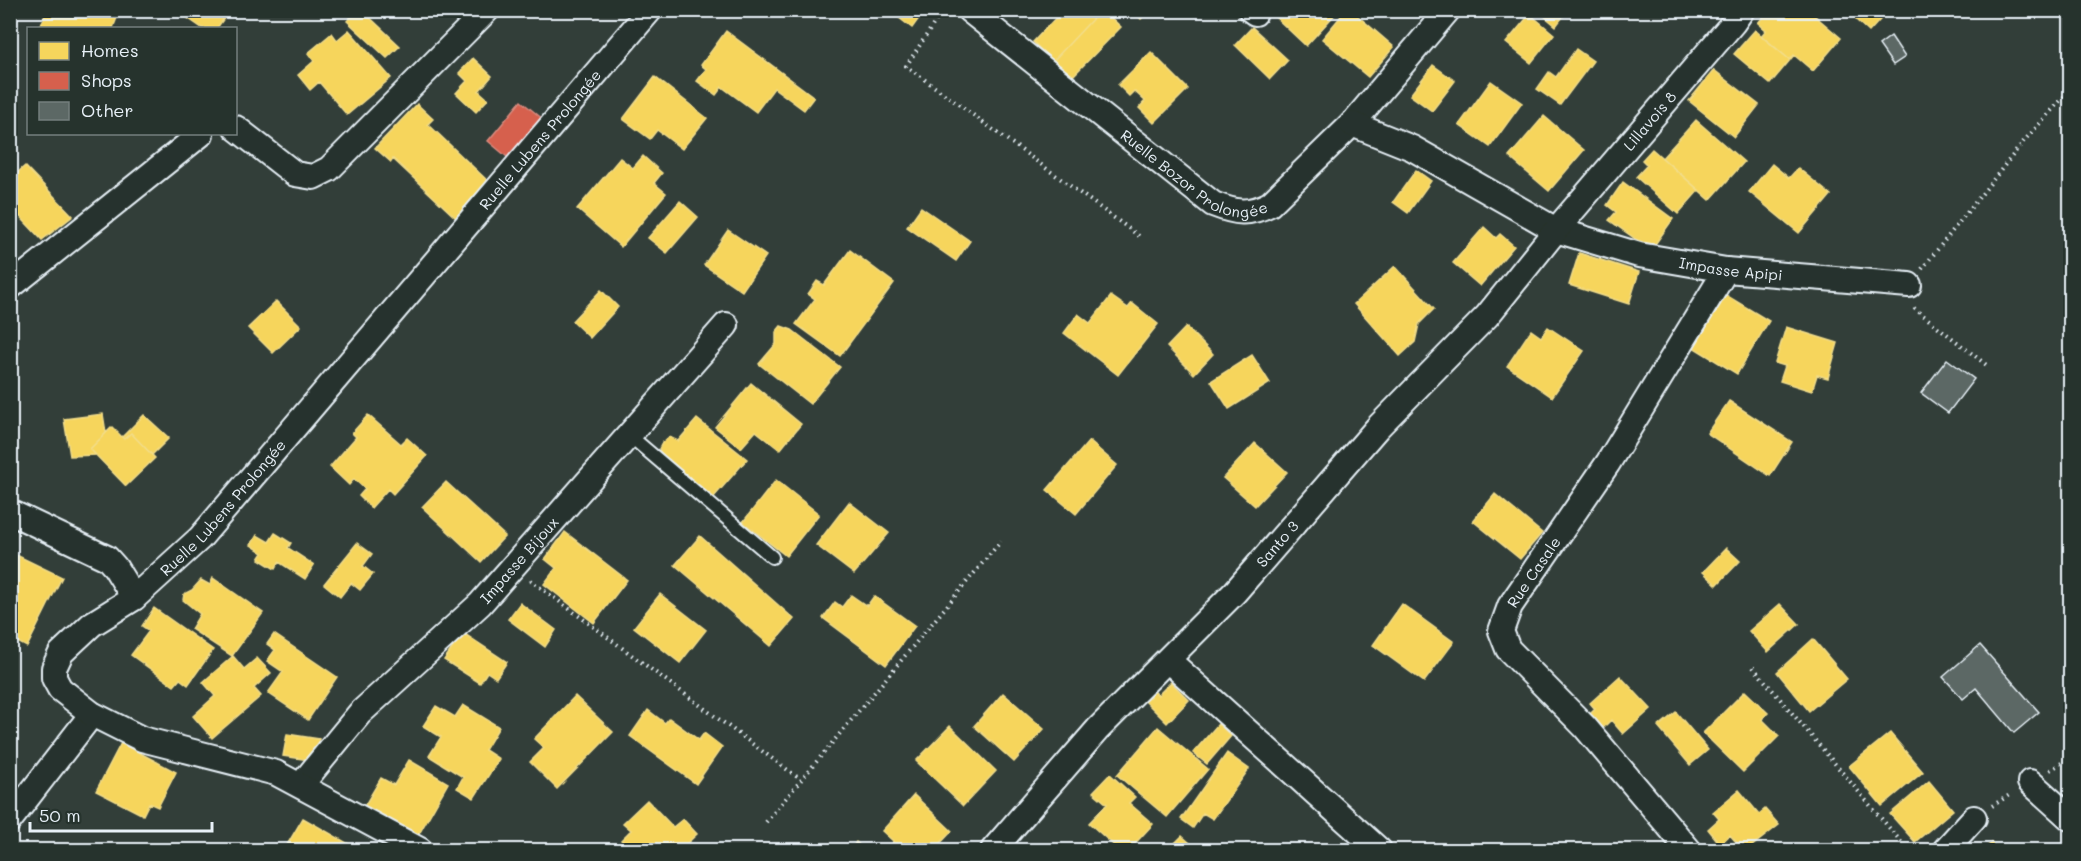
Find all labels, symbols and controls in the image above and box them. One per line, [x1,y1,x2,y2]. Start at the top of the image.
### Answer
legend [27,27,237,135]
text: Homes [81,38,139,62]
street label: Ruelle Lubens Prolongée [474,65,605,214]
text: Shops [81,68,132,92]
street label: Lillavois 8 [1619,87,1680,155]
text: Other [81,98,134,122]
street label: Ruelle Bozor Prolongée [1117,125,1270,222]
street label: Impasse Apipi [1678,252,1783,285]
street label: Ruelle Lubens Prolongée [155,435,290,580]
street label: Impasse Bijoux [475,512,563,608]
street label: Santo 3 [1251,516,1303,571]
street label: Rue Casale [1502,532,1565,611]
scale bar [30,795,212,833]
text: 50 m [39,803,81,827]

